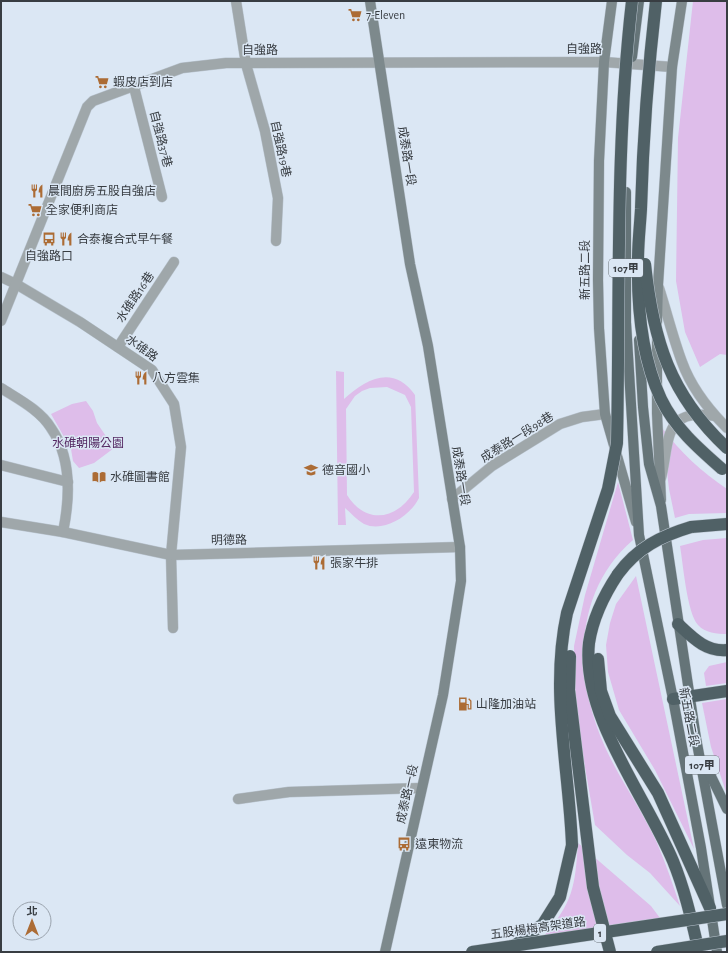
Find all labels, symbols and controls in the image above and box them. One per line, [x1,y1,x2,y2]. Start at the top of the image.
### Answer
supermarket icon: 7-Eleven [347,7,363,23]
place label: 7-Eleven [366,9,405,21]
street label: 自強路 [566,42,602,55]
street label: 自強路 [242,43,278,56]
supermarket icon: 蝦皮店到店 [94,74,110,90]
place label: 蝦皮店到店 [113,75,173,88]
street label: 自強路37巷 [148,109,175,169]
street label: 自強路19巷 [269,119,294,179]
street label: 成泰路一段 [396,125,419,187]
restaurant icon: 晨間廚房五股自強店 [29,183,45,199]
place label: 晨間廚房五股自強店 [48,184,156,197]
supermarket icon: 全家便利商店 [27,202,43,218]
place label: 全家便利商店 [46,203,118,216]
bus stop icon: 自強路口 [41,231,57,247]
restaurant icon: 合泰複合式早午餐 [58,231,74,247]
place label: 合泰複合式早午餐 [77,232,173,245]
street label: 新五路二段 [578,240,591,300]
place label: 自強路口 [25,249,73,262]
road number: 107甲 [609,259,643,277]
street label: 水碓路16巷 [113,269,156,324]
street label: 水碓路 [124,332,161,363]
restaurant icon: 八方雲集 [133,370,149,386]
place label: 八方雲集 [152,371,200,384]
street label: 成泰路一段98巷 [478,409,556,464]
park label: 水碓朝陽公園 [52,436,124,449]
street label: 成泰路一段 [450,445,473,507]
school or university icon: 德音國小 [303,462,319,478]
place label: 德音國小 [322,463,370,476]
library icon: 水碓圖書館 [91,469,107,485]
place label: 水碓圖書館 [110,470,170,483]
street label: 明德路 [211,533,247,546]
restaurant icon: 張家牛排 [311,555,327,571]
place label: 張家牛排 [330,556,378,569]
street label: 新五路二段 [677,686,702,748]
fuel station icon: 山隆加油站 [457,696,473,712]
place label: 山隆加油站 [476,697,536,710]
road number: 107甲 [685,756,719,774]
street label: 成泰路一段 [393,763,420,825]
bus stop icon: 遠東物流 [396,836,412,852]
place label: 遠東物流 [415,837,463,850]
north arrow [12,901,52,941]
text: 北 [27,906,38,917]
street label: 五股楊梅高架道路 [489,914,586,941]
road number: 1 [594,924,606,942]

